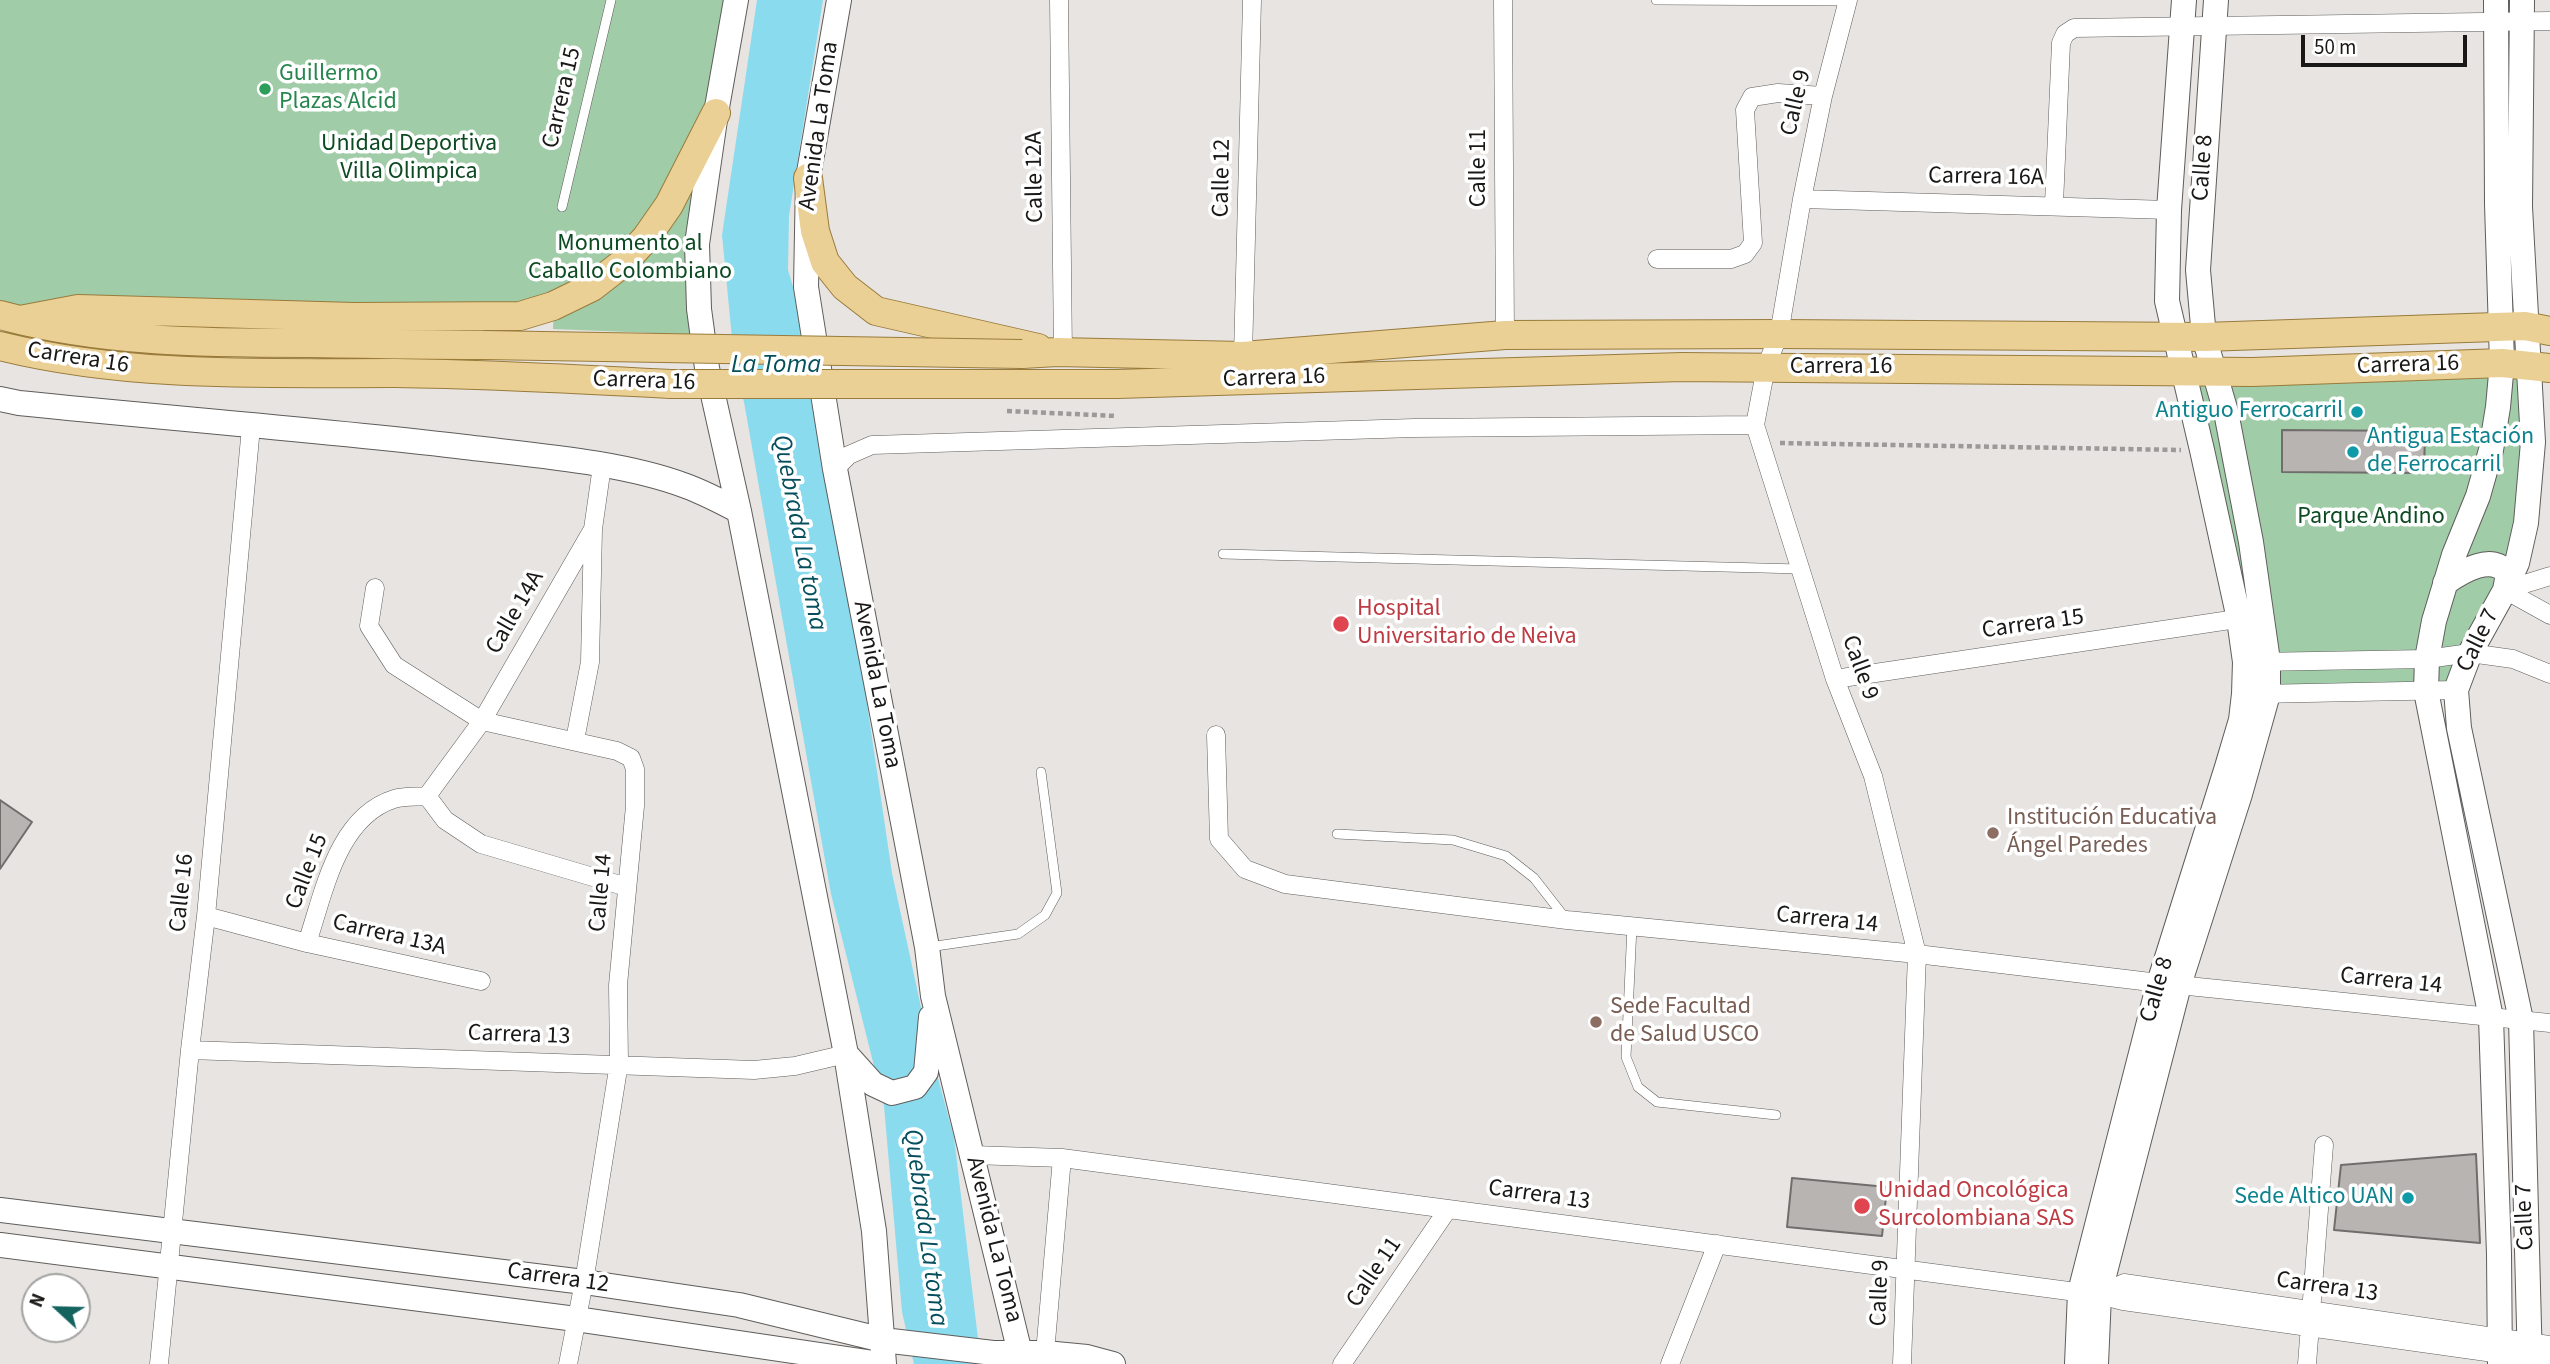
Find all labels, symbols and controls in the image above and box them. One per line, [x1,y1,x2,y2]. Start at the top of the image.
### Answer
scale bar [2305,21,2471,65]
text: 50 m [2314,32,2356,62]
street label: Avenida La Toma [794,40,846,212]
street label: Carrera 15 [537,45,589,151]
place label: Guillermo Plazas Alcid [279,61,397,117]
street label: Calle 9 [1775,67,1819,139]
marker: Guillermo Plazas Alcid [257,81,273,97]
street label: Calle 11 [1466,129,1494,207]
park label: Unidad Deportiva Villa Olimpica [321,131,497,187]
street label: Calle 12A [1021,131,1051,223]
street label: Calle 8 [2187,134,2221,202]
street label: Calle 12 [1208,138,1238,218]
street label: Carrera 16A [1928,163,2044,193]
park label: Monumento al Caballo Colombiano [528,231,732,287]
street label: Carrera 16 [25,337,131,381]
water label: La Toma [731,350,821,382]
street label: Carrera 16 [2356,350,2460,382]
street label: Carrera 16 [1790,354,1892,382]
street label: Carrera 16 [1222,363,1326,395]
street label: Carrera 16 [592,366,696,398]
place label: Antiguo Ferrocarril [2156,398,2343,426]
marker: Antiguo Ferrocarril [2349,404,2365,420]
place label: Antigua Estación de Ferrocarril [2367,424,2534,480]
water label: Quebrada La toma [764,432,832,634]
marker: Antigua Estación de Ferrocarril [2345,444,2361,460]
park label: Parque Andino [2297,504,2445,532]
street label: Calle 14A [481,566,551,660]
place label: Hospital Universitario de Neiva [1357,596,1577,652]
street label: Avenida La Toma [846,599,906,771]
street label: Carrera 15 [1980,604,2086,646]
street label: Calle 7 [2451,605,2507,677]
marker: Hospital Universitario de Neiva [1331,614,1351,634]
street label: Calle 9 [1834,632,1884,704]
place label: Institución Educativa Ángel Paredes [2007,805,2217,861]
marker: Institución Educativa Ángel Paredes [1985,825,2001,841]
street label: Calle 15 [280,830,336,914]
street label: Calle 16 [165,852,201,934]
street label: Calle 14 [584,853,620,933]
street label: Carrera 14 [1774,901,1880,941]
street label: Carrera 13A [329,909,449,963]
street label: Calle 8 [2135,954,2181,1026]
street label: Carrera 14 [2338,962,2444,1002]
place label: Sede Facultad de Salud USCO [1610,994,1759,1050]
marker: Sede Facultad de Salud USCO [1588,1014,1604,1030]
street label: Carrera 13 [467,1020,571,1052]
water label: Quebrada La toma [895,1127,953,1329]
street label: Avenida La Toma [958,1154,1028,1326]
street label: Carrera 13 [1486,1175,1592,1217]
place label: Unidad Oncológica Surcolombiana SAS [1878,1178,2074,1234]
street label: Calle 7 [2510,1183,2542,1251]
place label: Sede Altico UAN [2234,1184,2394,1212]
marker: Sede Altico UAN [2400,1190,2416,1206]
marker: Unidad Oncológica Surcolombiana SAS [1852,1196,1872,1216]
street label: Calle 11 [1341,1232,1409,1314]
street label: Carrera 12 [505,1258,611,1300]
street label: Calle 9 [1865,1259,1897,1327]
street label: Carrera 13 [2274,1267,2380,1309]
north arrow [21,1273,91,1343]
text: N [23,1290,53,1312]

